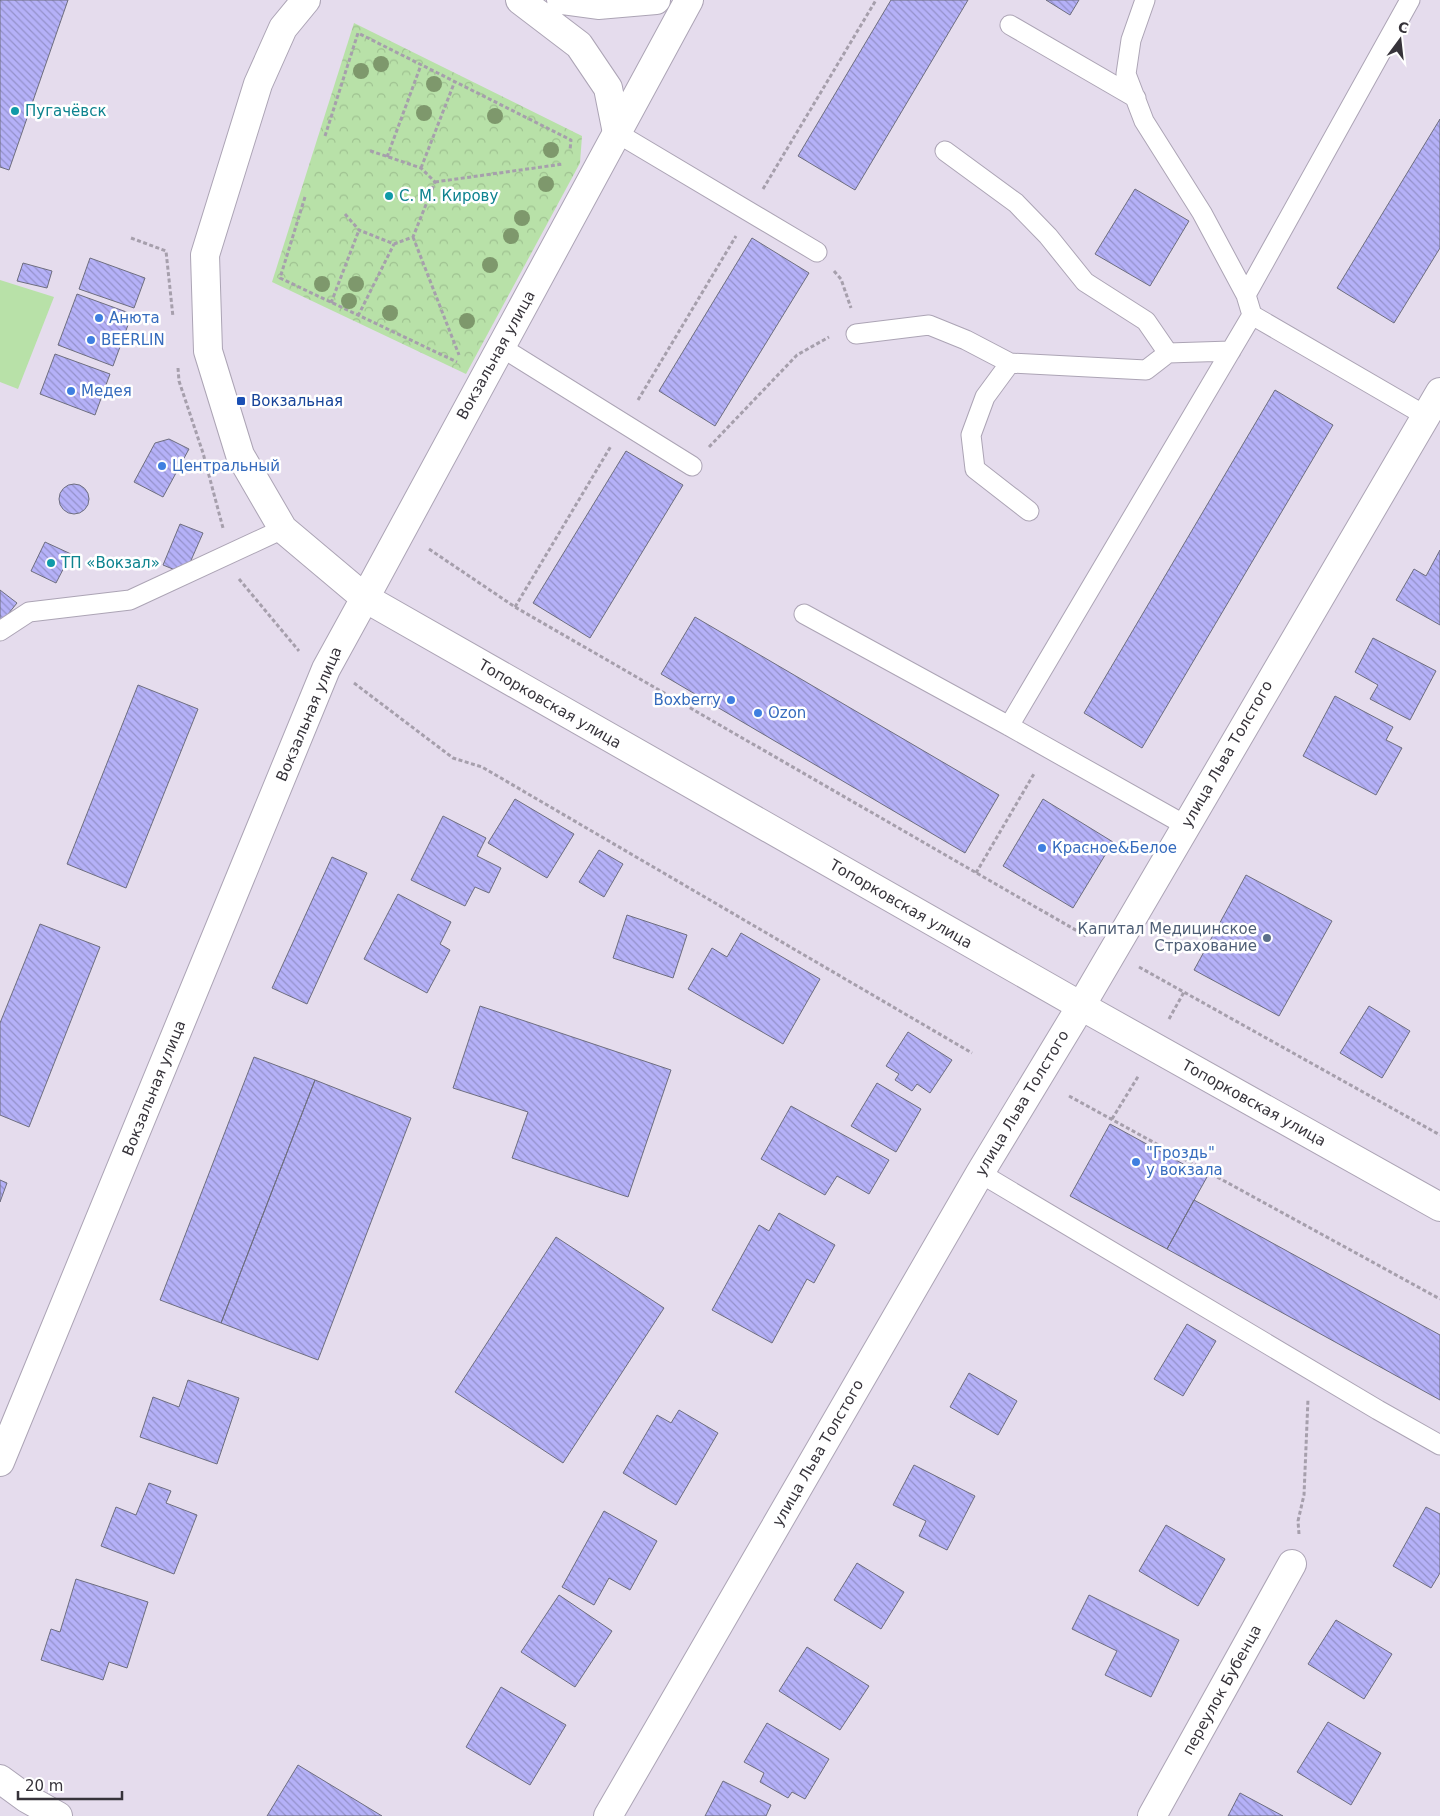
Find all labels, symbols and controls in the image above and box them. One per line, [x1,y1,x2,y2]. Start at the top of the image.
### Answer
north arrow [1375,15,1425,65]
text: С [1396,18,1410,37]
place label: Пугачёвск [25,102,106,120]
marker: Пугачёвск [9,105,21,117]
place label: С. М. Кирову [399,187,498,205]
marker: С. М. Кирову [383,190,395,202]
street label: Вокзальная улица [453,287,539,423]
place label: Анюта [109,309,160,327]
marker: Анюта [93,312,105,324]
place label: BEERLIN [101,331,165,349]
marker: BEERLIN [85,334,97,346]
place label: Медея [81,382,132,400]
marker: Медея [65,385,77,397]
place label: Вокзальная [251,392,343,410]
marker: Вокзальная [235,395,247,407]
place label: Центральный [172,457,280,475]
marker: Центральный [156,460,168,472]
place label: ТП «Вокзал» [60,554,160,572]
marker: ТП «Вокзал» [45,557,57,569]
street label: Вокзальная улица [272,644,346,784]
street label: Топорковская улица [475,655,625,752]
street label: улица Льва Толстого [1178,677,1276,831]
place label: Boxberry [653,691,721,709]
marker: Boxberry [725,694,737,706]
place label: Ozon [768,704,806,722]
marker: Ozon [752,707,764,719]
place label: Красное&Белое [1052,839,1177,857]
marker: Красное&Белое [1036,842,1048,854]
street label: Топорковская улица [826,855,976,952]
place label: Капитал Медицинское Страхование [1078,920,1257,955]
marker: Капитал Медицинское Страхование [1261,932,1273,944]
street label: Вокзальная улица [119,1018,189,1158]
street label: улица Льва Толстого [971,1027,1073,1179]
street label: Топорковская улица [1178,1055,1329,1150]
place label: "Гроздь" у вокзала [1146,1144,1223,1179]
marker: "Гроздь" у вокзала [1130,1156,1142,1168]
street label: улица Льва Толстого [769,1376,867,1530]
street label: переулок Бубенца [1179,1622,1265,1758]
scale bar [18,1768,121,1800]
text: 20 m [25,1777,63,1795]

